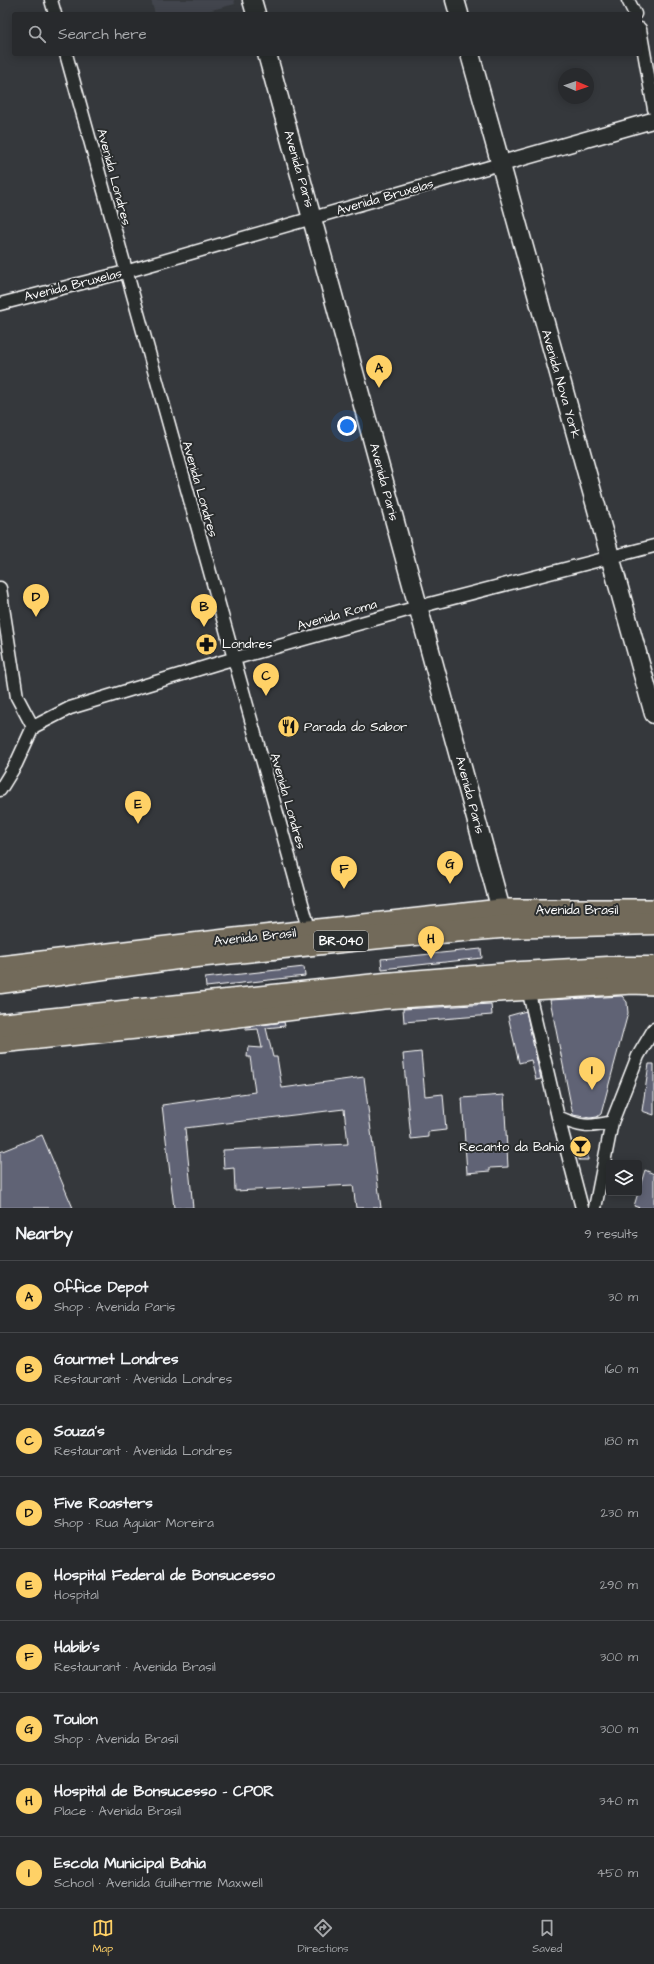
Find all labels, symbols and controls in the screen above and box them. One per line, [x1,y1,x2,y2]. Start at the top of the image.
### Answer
search box [12,12,642,56]
icon: search [26,23,48,45]
text: Search here [58,24,147,45]
north arrow [558,68,594,104]
street label: Avenida Londres [92,127,136,228]
street label: Avenida Paris [279,128,319,210]
street label: Avenida Bruxelas [334,174,436,219]
street label: Avenida Bruxelas [22,264,124,306]
street label: Avenida Nova York [537,327,585,441]
pin: A [366,355,392,388]
your location [337,416,357,436]
street label: Avenida Londres [178,439,222,540]
street label: Avenida Paris [365,441,403,523]
pin: D [23,584,49,617]
pin: B [191,594,217,627]
street label: Avenida Roma [295,595,379,635]
pharmacy icon: Londres [193,631,219,657]
place label: Londres [222,635,273,653]
pin: C [253,663,279,696]
restaurant icon: Parada do Sabor [275,714,301,740]
place label: Parada do Sabor [304,718,407,736]
street label: Avenida Londres [266,751,310,852]
street label: Avenida Paris [451,754,489,836]
pin: E [125,791,151,824]
pin: G [437,851,463,884]
pin: F [331,856,357,889]
street label: Avenida Brasil [536,901,618,919]
street label: Avenida Brasil [213,924,297,950]
pin: H [418,926,444,959]
road number: BR-040 [314,931,368,951]
pin: I [579,1057,605,1090]
bar icon: Recanto da Bahia [567,1134,593,1160]
place label: Recanto da Bahia [459,1138,564,1156]
map controls [606,1160,642,1196]
button: layers [606,1160,642,1196]
text: Nearby [16,1222,73,1246]
text: 9 results [584,1225,638,1243]
text: Office Depot [54,1277,148,1298]
text: A [25,1288,33,1306]
text: 30 m [608,1288,638,1306]
text: Shop · Avenida Paris [54,1298,175,1316]
text: Gourmet Londres [54,1349,179,1370]
text: B [24,1360,34,1378]
text: 160 m [605,1360,638,1378]
text: Restaurant · Avenida Londres [54,1370,232,1388]
text: Souza's [54,1421,105,1442]
text: C [24,1432,34,1450]
text: 180 m [604,1432,638,1450]
text: Restaurant · Avenida Londres [54,1442,232,1460]
text: Five Roasters [54,1493,153,1514]
text: D [25,1504,33,1522]
text: 230 m [600,1504,638,1522]
text: Shop · Rua Aguiar Moreira [54,1514,214,1532]
text: Hospital Federal de Bonsucesso [54,1565,275,1586]
text: E [25,1576,33,1594]
text: 290 m [600,1576,638,1594]
text: Hospital [54,1586,99,1604]
text: Habib's [54,1637,100,1658]
text: F [24,1648,34,1666]
text: 300 m [600,1648,638,1666]
text: Restaurant · Avenida Brasil [54,1658,216,1676]
text: Toulon [54,1709,98,1730]
text: G [24,1720,34,1738]
text: 300 m [600,1720,638,1738]
text: Shop · Avenida Brasil [54,1730,178,1748]
text: Hospital de Bonsucesso - CPOR [54,1781,274,1802]
text: H [25,1792,33,1810]
text: 340 m [599,1792,638,1810]
text: Place · Avenida Brasil [54,1802,181,1820]
text: Escola Municipal Bahia [54,1853,206,1874]
text: I [28,1864,30,1882]
text: 450 m [596,1864,638,1882]
text: School · Avenida Guilherme Maxwell [54,1874,263,1892]
tab: Map [92,1917,114,1956]
tab: Directions [297,1917,349,1956]
tab: Saved [532,1917,562,1956]

